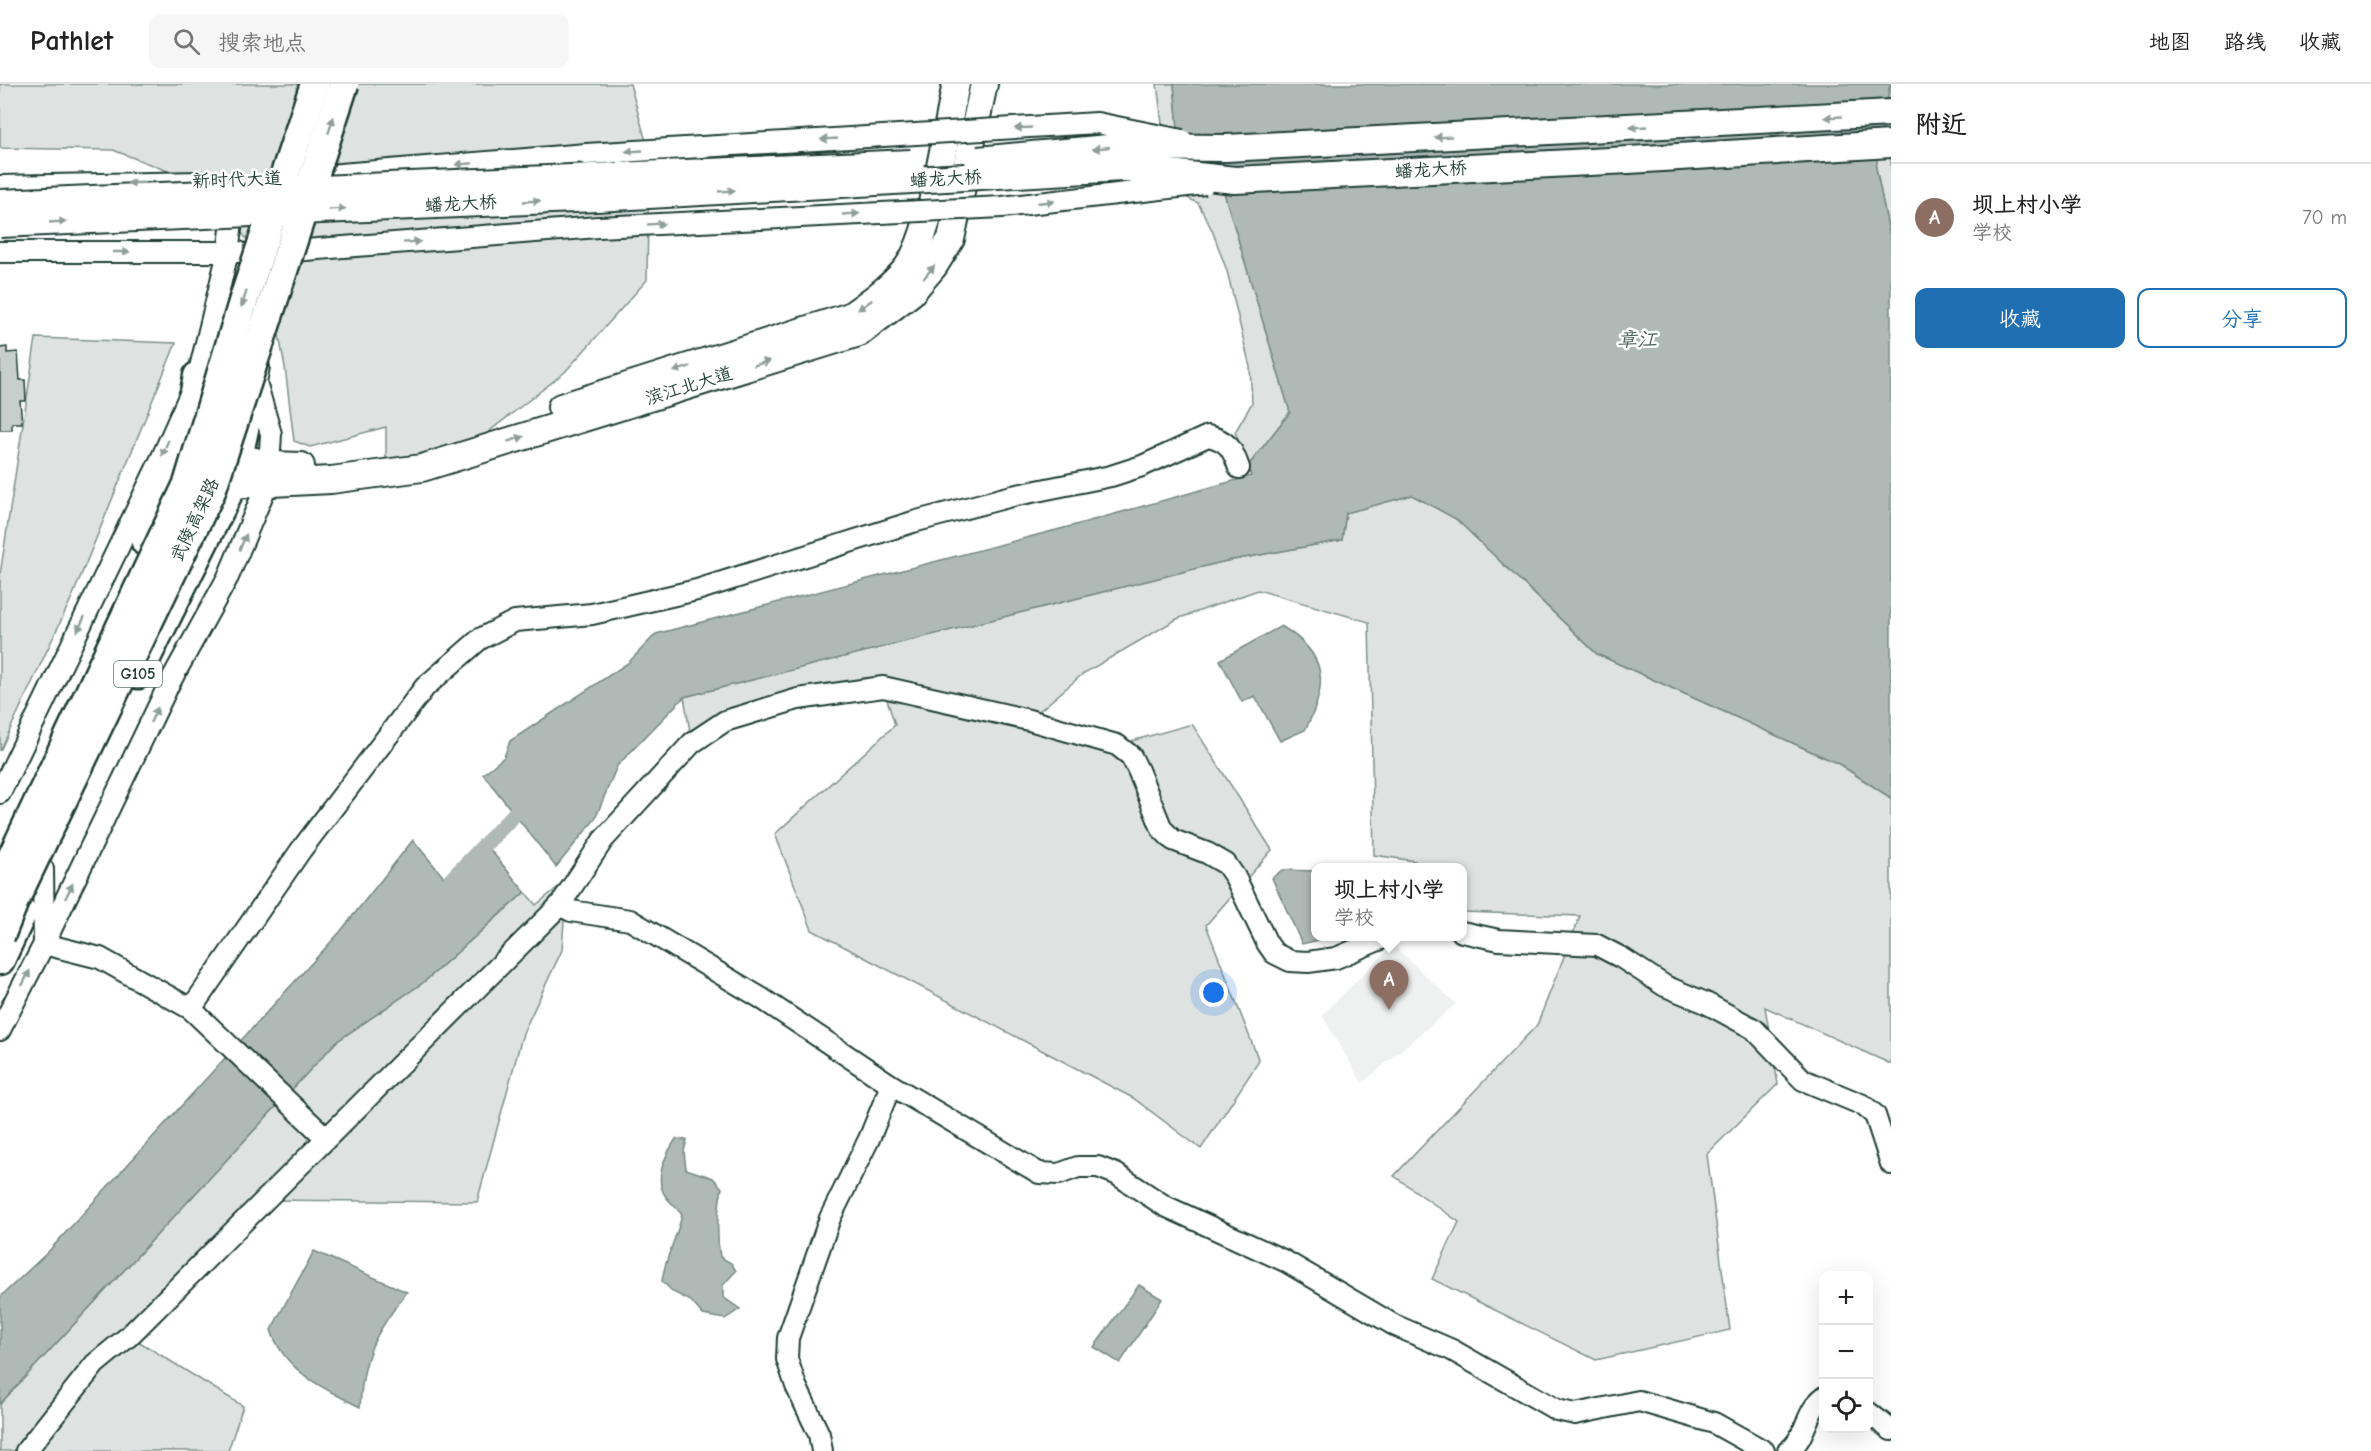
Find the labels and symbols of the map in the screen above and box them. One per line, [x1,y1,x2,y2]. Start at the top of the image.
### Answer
one-way arrow [1823,112,1842,121]
one-way arrow [327,116,336,134]
one-way arrow [1628,122,1647,131]
one-way arrow [1014,123,1033,132]
one-way arrow [1434,132,1453,141]
one-way arrow [819,135,838,144]
one-way arrow [1092,143,1111,153]
one-way arrow [624,146,643,156]
street label: 蟠龙大桥 [1394,158,1468,182]
one-way arrow [455,159,474,169]
street label: 蟠龙大桥 [909,167,983,191]
street label: 新时代大道 [192,168,282,192]
one-way arrow [127,178,146,188]
one-way arrow [717,186,736,195]
street label: 蟠龙大桥 [424,192,498,216]
one-way arrow [522,196,541,205]
one-way arrow [1036,197,1055,207]
one-way arrow [328,205,347,214]
one-way arrow [841,210,860,219]
one-way arrow [49,217,68,226]
one-way arrow [647,220,666,229]
one-way arrow [403,237,422,247]
one-way arrow [112,247,131,257]
one-way arrow [922,265,935,280]
one-way arrow [239,290,248,308]
one-way arrow [858,299,874,311]
water label: 章江 [1617,328,1658,351]
one-way arrow [753,358,771,367]
street label: 滨江北大道 [643,363,735,409]
one-way arrow [673,365,691,374]
one-way arrow [507,434,525,443]
one-way arrow [161,440,170,457]
street label: 武陵高架路 [166,475,224,565]
one-way arrow [238,532,248,550]
one-way arrow [76,615,85,632]
road number: G105 [114,661,162,687]
one-way arrow [150,707,159,724]
one-way arrow [65,882,74,899]
pin: A [1370,960,1408,1010]
one-way arrow [22,970,31,987]
your location [1199,978,1228,1007]

